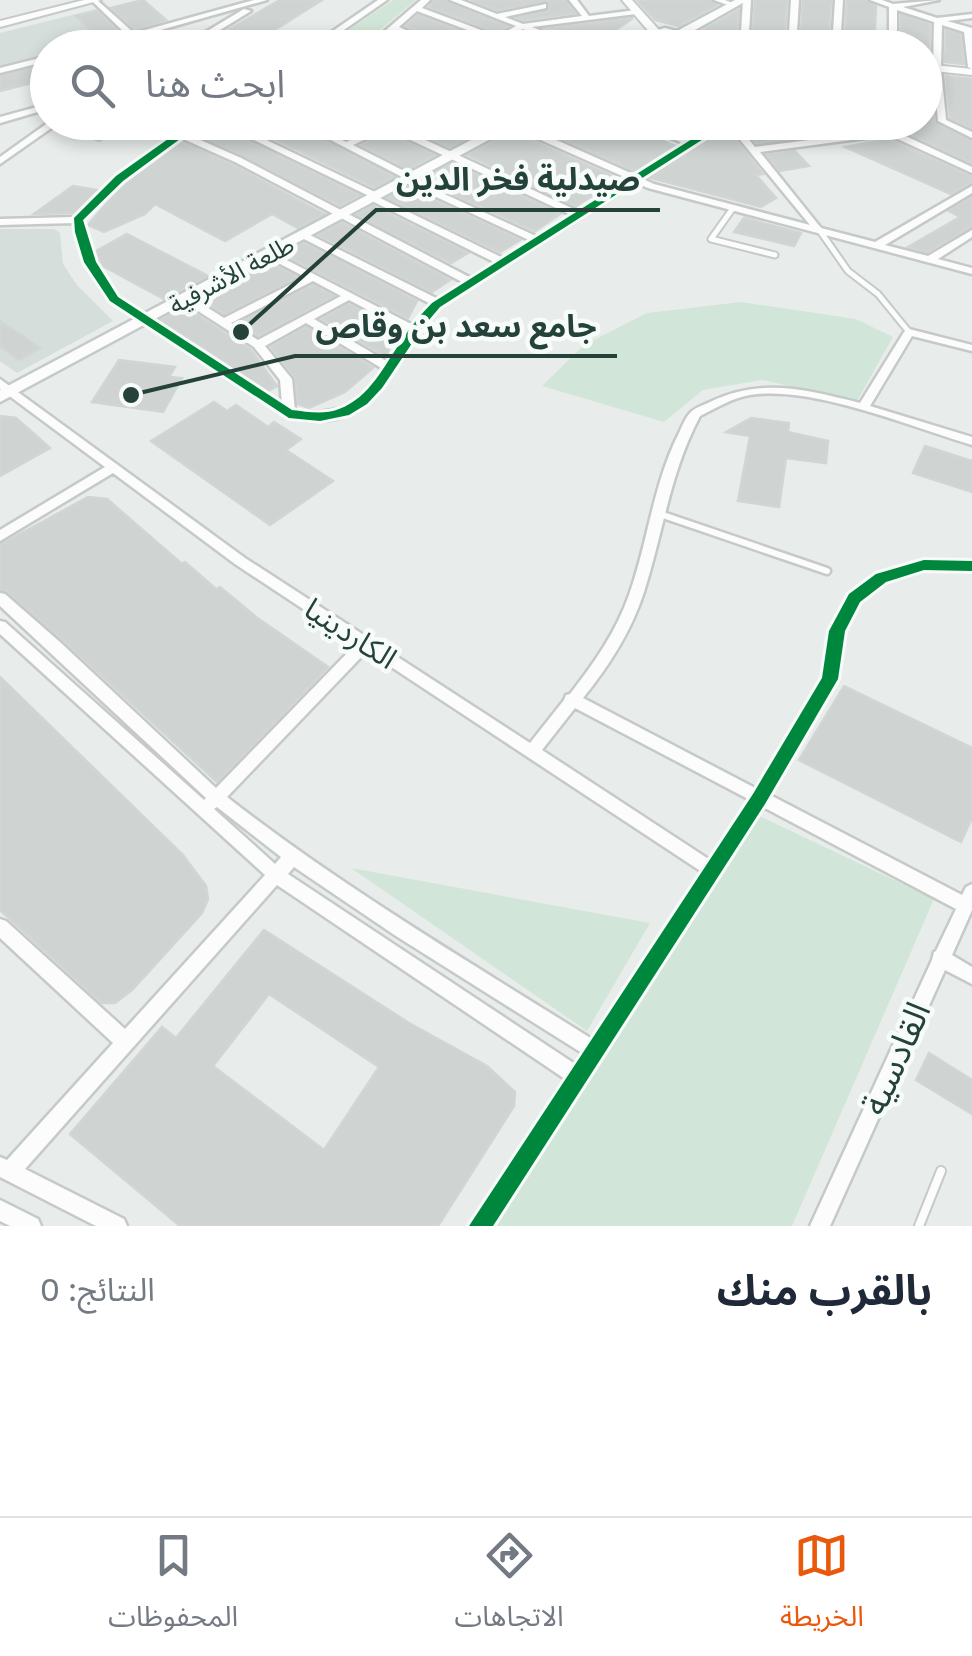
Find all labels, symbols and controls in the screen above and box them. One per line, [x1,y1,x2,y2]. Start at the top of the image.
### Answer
search box [30,30,942,140]
icon: search [65,58,120,113]
text: ابحث هنا [145,60,285,105]
callout: صيدلية فخر الدين [376,148,660,210]
text: صيدلية فخر الدين [396,159,640,198]
street label: طلعة الأشرفية [163,228,299,320]
callout: جامع سعد بن وقاص [295,294,617,356]
text: جامع سعد بن وقاص [315,306,597,350]
street label: الكاردينيا [298,590,404,676]
street label: القادسية [852,995,938,1121]
text: بالقرب منك [717,1264,932,1314]
text: النتائج: 0 [40,1270,155,1308]
tab: المحفوظات [108,1528,238,1647]
tab: الاتجاهات [454,1528,564,1647]
tab: الخريطة [780,1528,864,1647]

